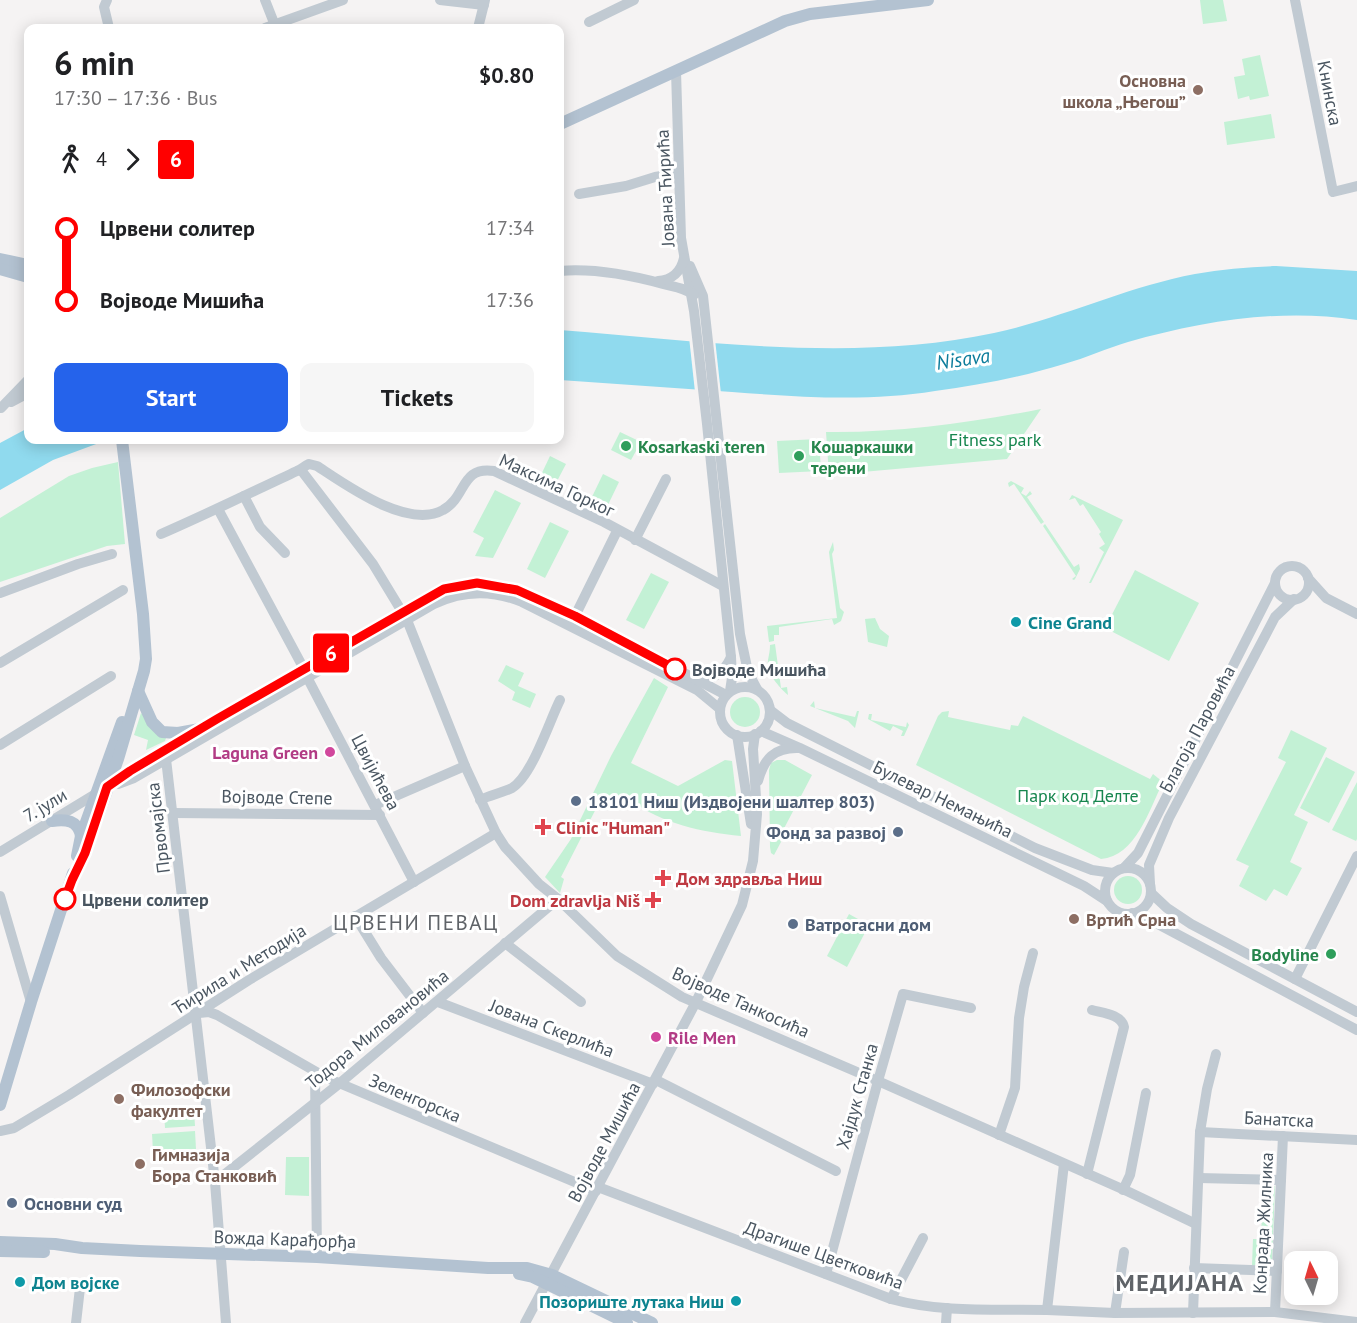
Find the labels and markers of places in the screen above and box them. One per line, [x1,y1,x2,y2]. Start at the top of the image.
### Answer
place label: Основна школа „Његош” [1062,69,1186,113]
marker: Основна школа „Његош” [1191,83,1205,97]
place label: Kosarkaski teren [638,435,765,458]
place label: Кошаркашки терени [811,435,913,479]
marker: Kosarkaski teren [619,439,633,453]
marker: Кошаркашки терени [792,449,806,463]
place label: Cine Grand [1028,611,1112,634]
marker: Cine Grand [1009,615,1023,629]
marker: Војводе Мишића [664,658,686,680]
place label: Војводе Мишића [692,658,826,681]
place label: Laguna Green [212,741,318,764]
marker: Laguna Green [323,745,337,759]
place label: 18101 Ниш (Издвојени шалтер 803) [588,790,875,813]
marker: 18101 Ниш (Издвојени шалтер 803) [569,794,583,808]
place label: Clinic "Human" [556,816,670,839]
marker: Clinic "Human" [534,818,552,836]
place label: Фонд за развој [766,821,886,844]
marker: Фонд за развој [891,825,905,839]
place label: Дом здравља Ниш [676,867,822,890]
marker: Дом здравља Ниш [654,869,672,887]
marker: Црвени солитер [54,888,76,910]
place label: Црвени солитер [82,888,209,911]
place label: Dom zdravlja Niš [510,889,640,912]
marker: Dom zdravlja Niš [644,891,662,909]
place label: Вртић Срна [1086,908,1176,931]
marker: Вртић Срна [1067,912,1081,926]
place label: Ватрогасни дом [805,913,931,936]
marker: Ватрогасни дом [786,917,800,931]
place label: Bodyline [1251,943,1319,966]
marker: Bodyline [1324,947,1338,961]
place label: Rile Men [668,1026,736,1049]
marker: Rile Men [649,1030,663,1044]
place label: Филозофски факултет [131,1078,231,1122]
marker: Филозофски факултет [112,1092,126,1106]
place label: Гимназија Бора Станковић [152,1143,277,1187]
marker: Гимназија Бора Станковић [133,1157,147,1171]
place label: Основни суд [24,1192,122,1215]
marker: Основни суд [5,1196,19,1210]
place label: Дом војске [32,1271,119,1294]
marker: Дом војске [13,1275,27,1289]
place label: Позориште лутака Ниш [539,1290,724,1313]
marker: Позориште лутака Ниш [729,1294,743,1308]

